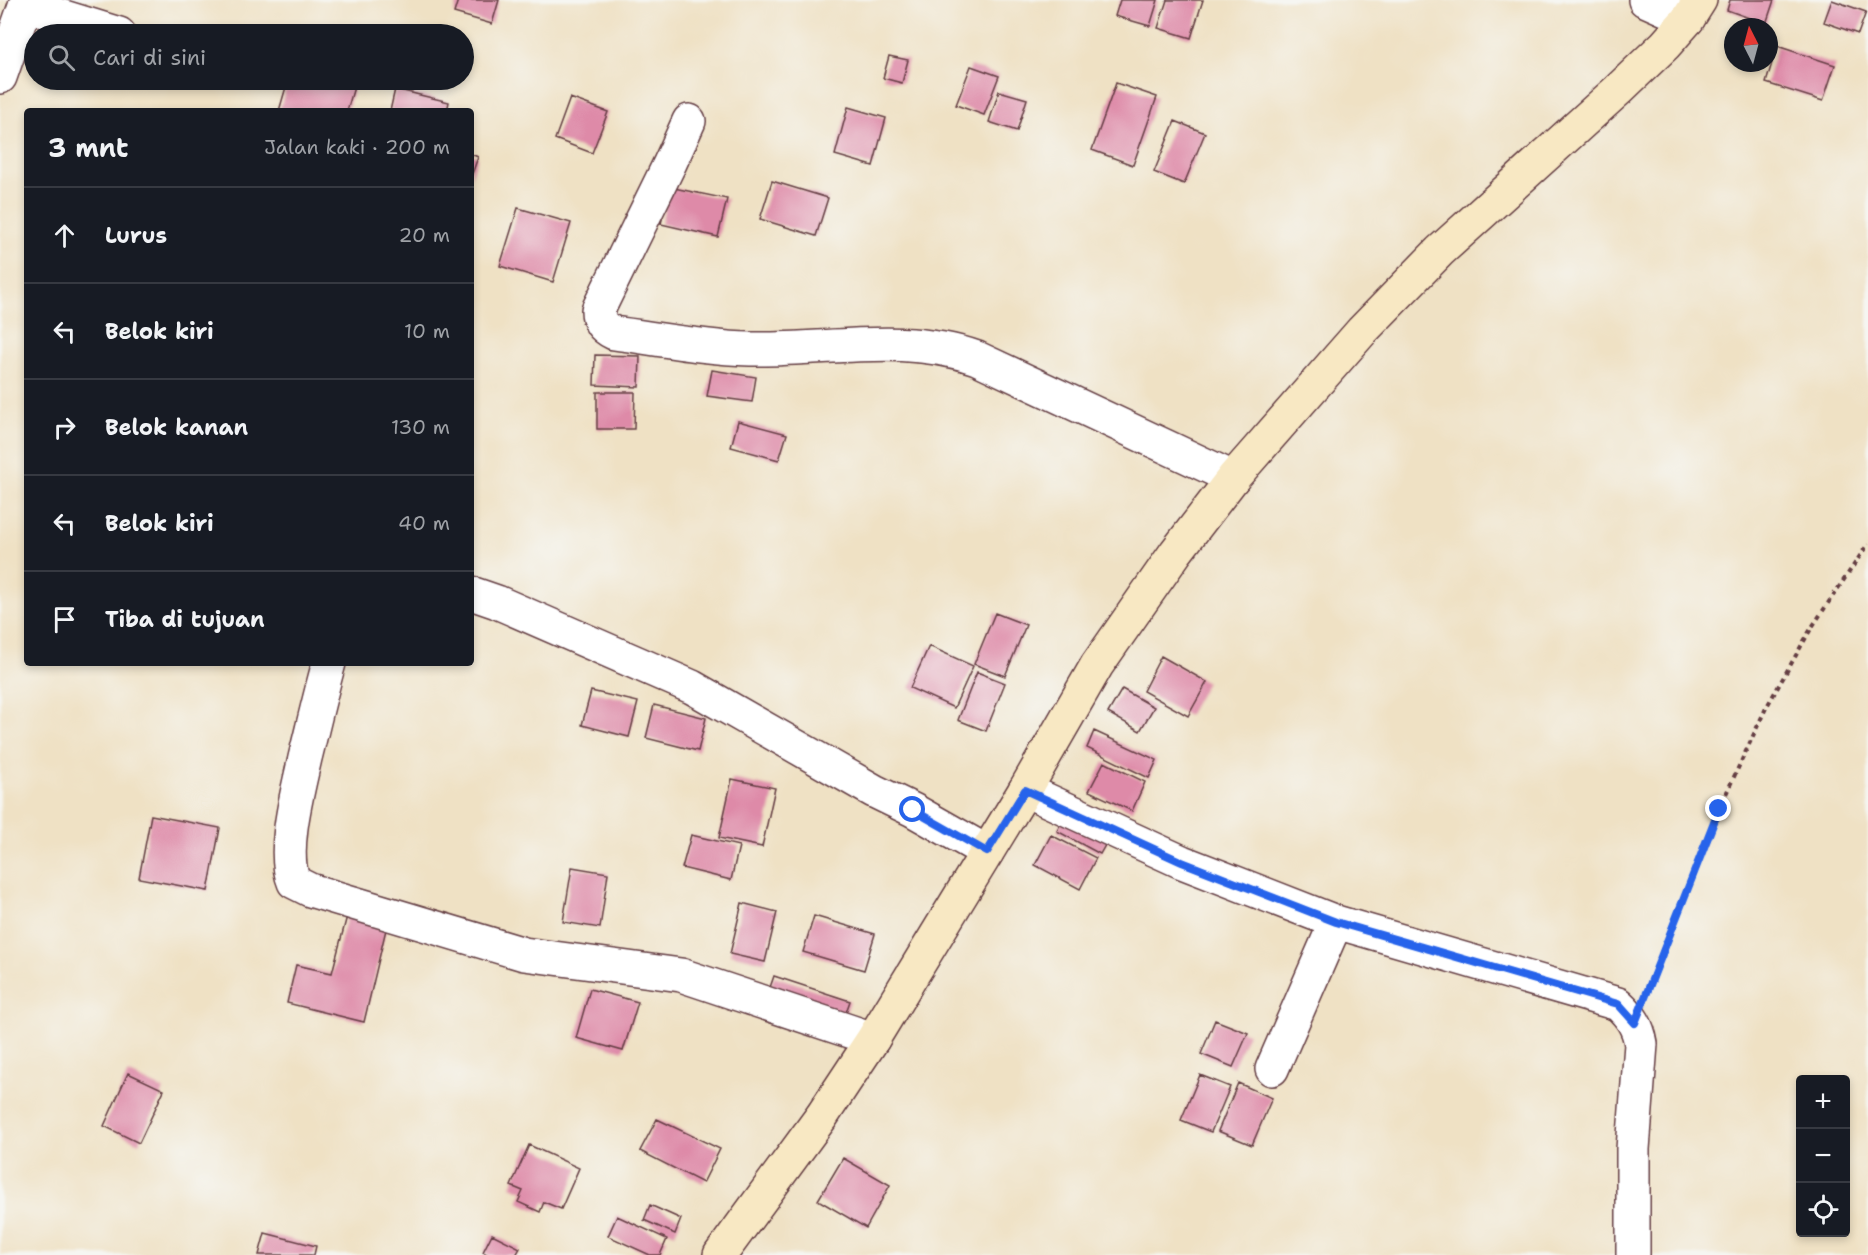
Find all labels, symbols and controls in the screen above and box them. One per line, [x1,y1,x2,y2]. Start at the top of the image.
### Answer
north arrow [1724,18,1778,72]
search box [24,24,474,90]
icon: search [45,41,78,74]
text: Cari di sini [93,43,206,72]
text: 3 mnt [48,130,128,165]
text: Jalan kaki · 200 m [264,134,450,160]
icon: ahead [48,219,81,252]
text: Lurus [105,221,167,250]
text: 20 m [399,222,450,248]
icon: left [48,315,81,348]
text: Belok kiri [105,317,214,346]
text: 10 m [404,318,450,344]
icon: right [48,411,81,444]
text: Belok kanan [105,413,248,442]
text: 130 m [391,414,450,440]
icon: left [48,507,81,540]
text: Belok kiri [105,509,214,538]
text: 40 m [398,510,450,536]
icon: arrive [48,603,81,636]
text: Tiba di tujuan [105,605,265,634]
route end [1705,795,1731,821]
route start [899,796,925,822]
map controls [1796,1075,1850,1237]
button: + [1796,1075,1850,1129]
button: − [1796,1129,1850,1183]
button: locate [1796,1183,1850,1237]

